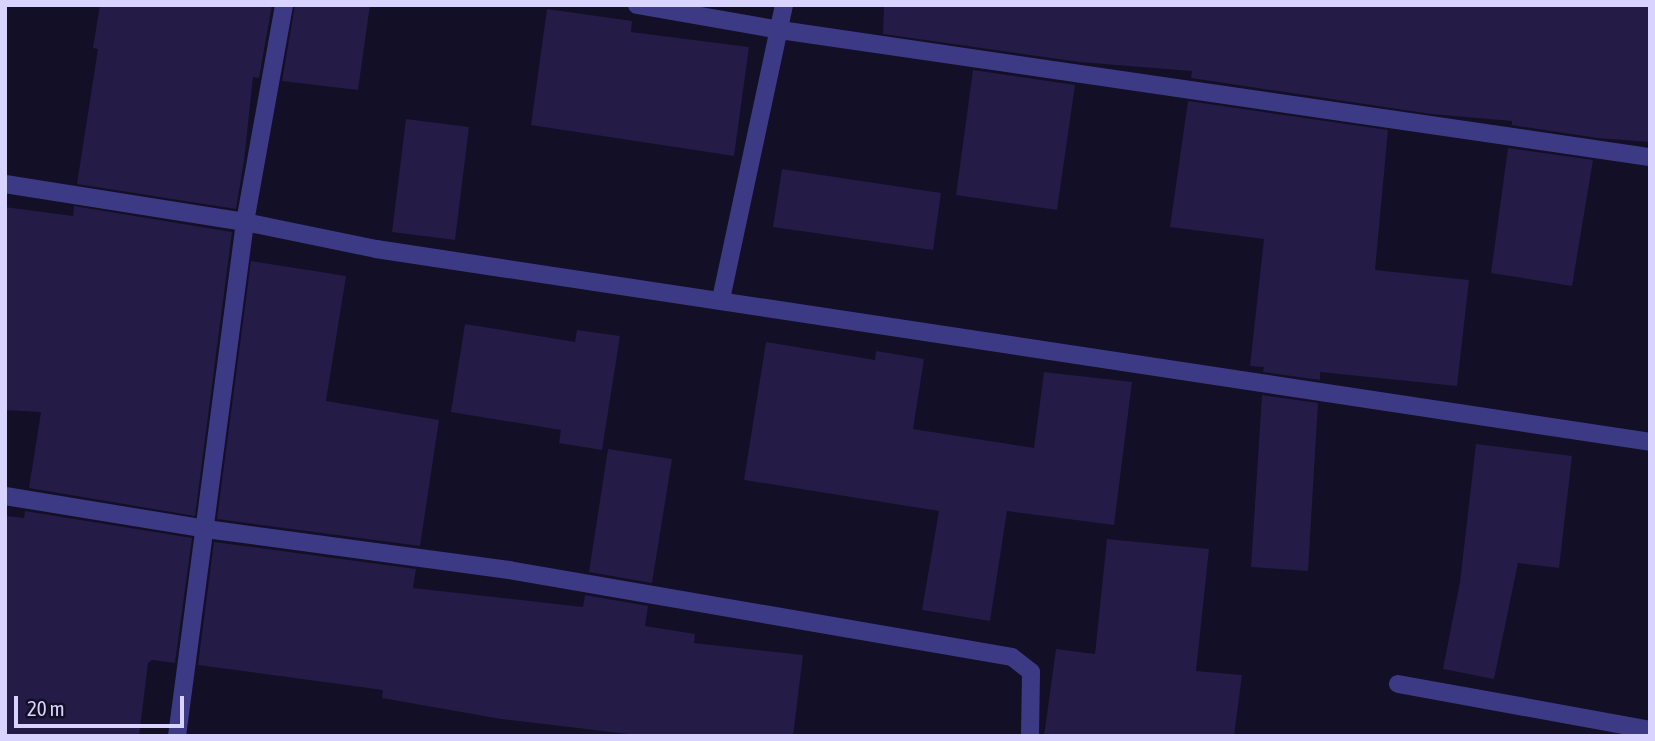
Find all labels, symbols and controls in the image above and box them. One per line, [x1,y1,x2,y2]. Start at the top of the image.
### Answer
scale bar [18,682,187,726]
text: 20 m [27,696,65,720]

